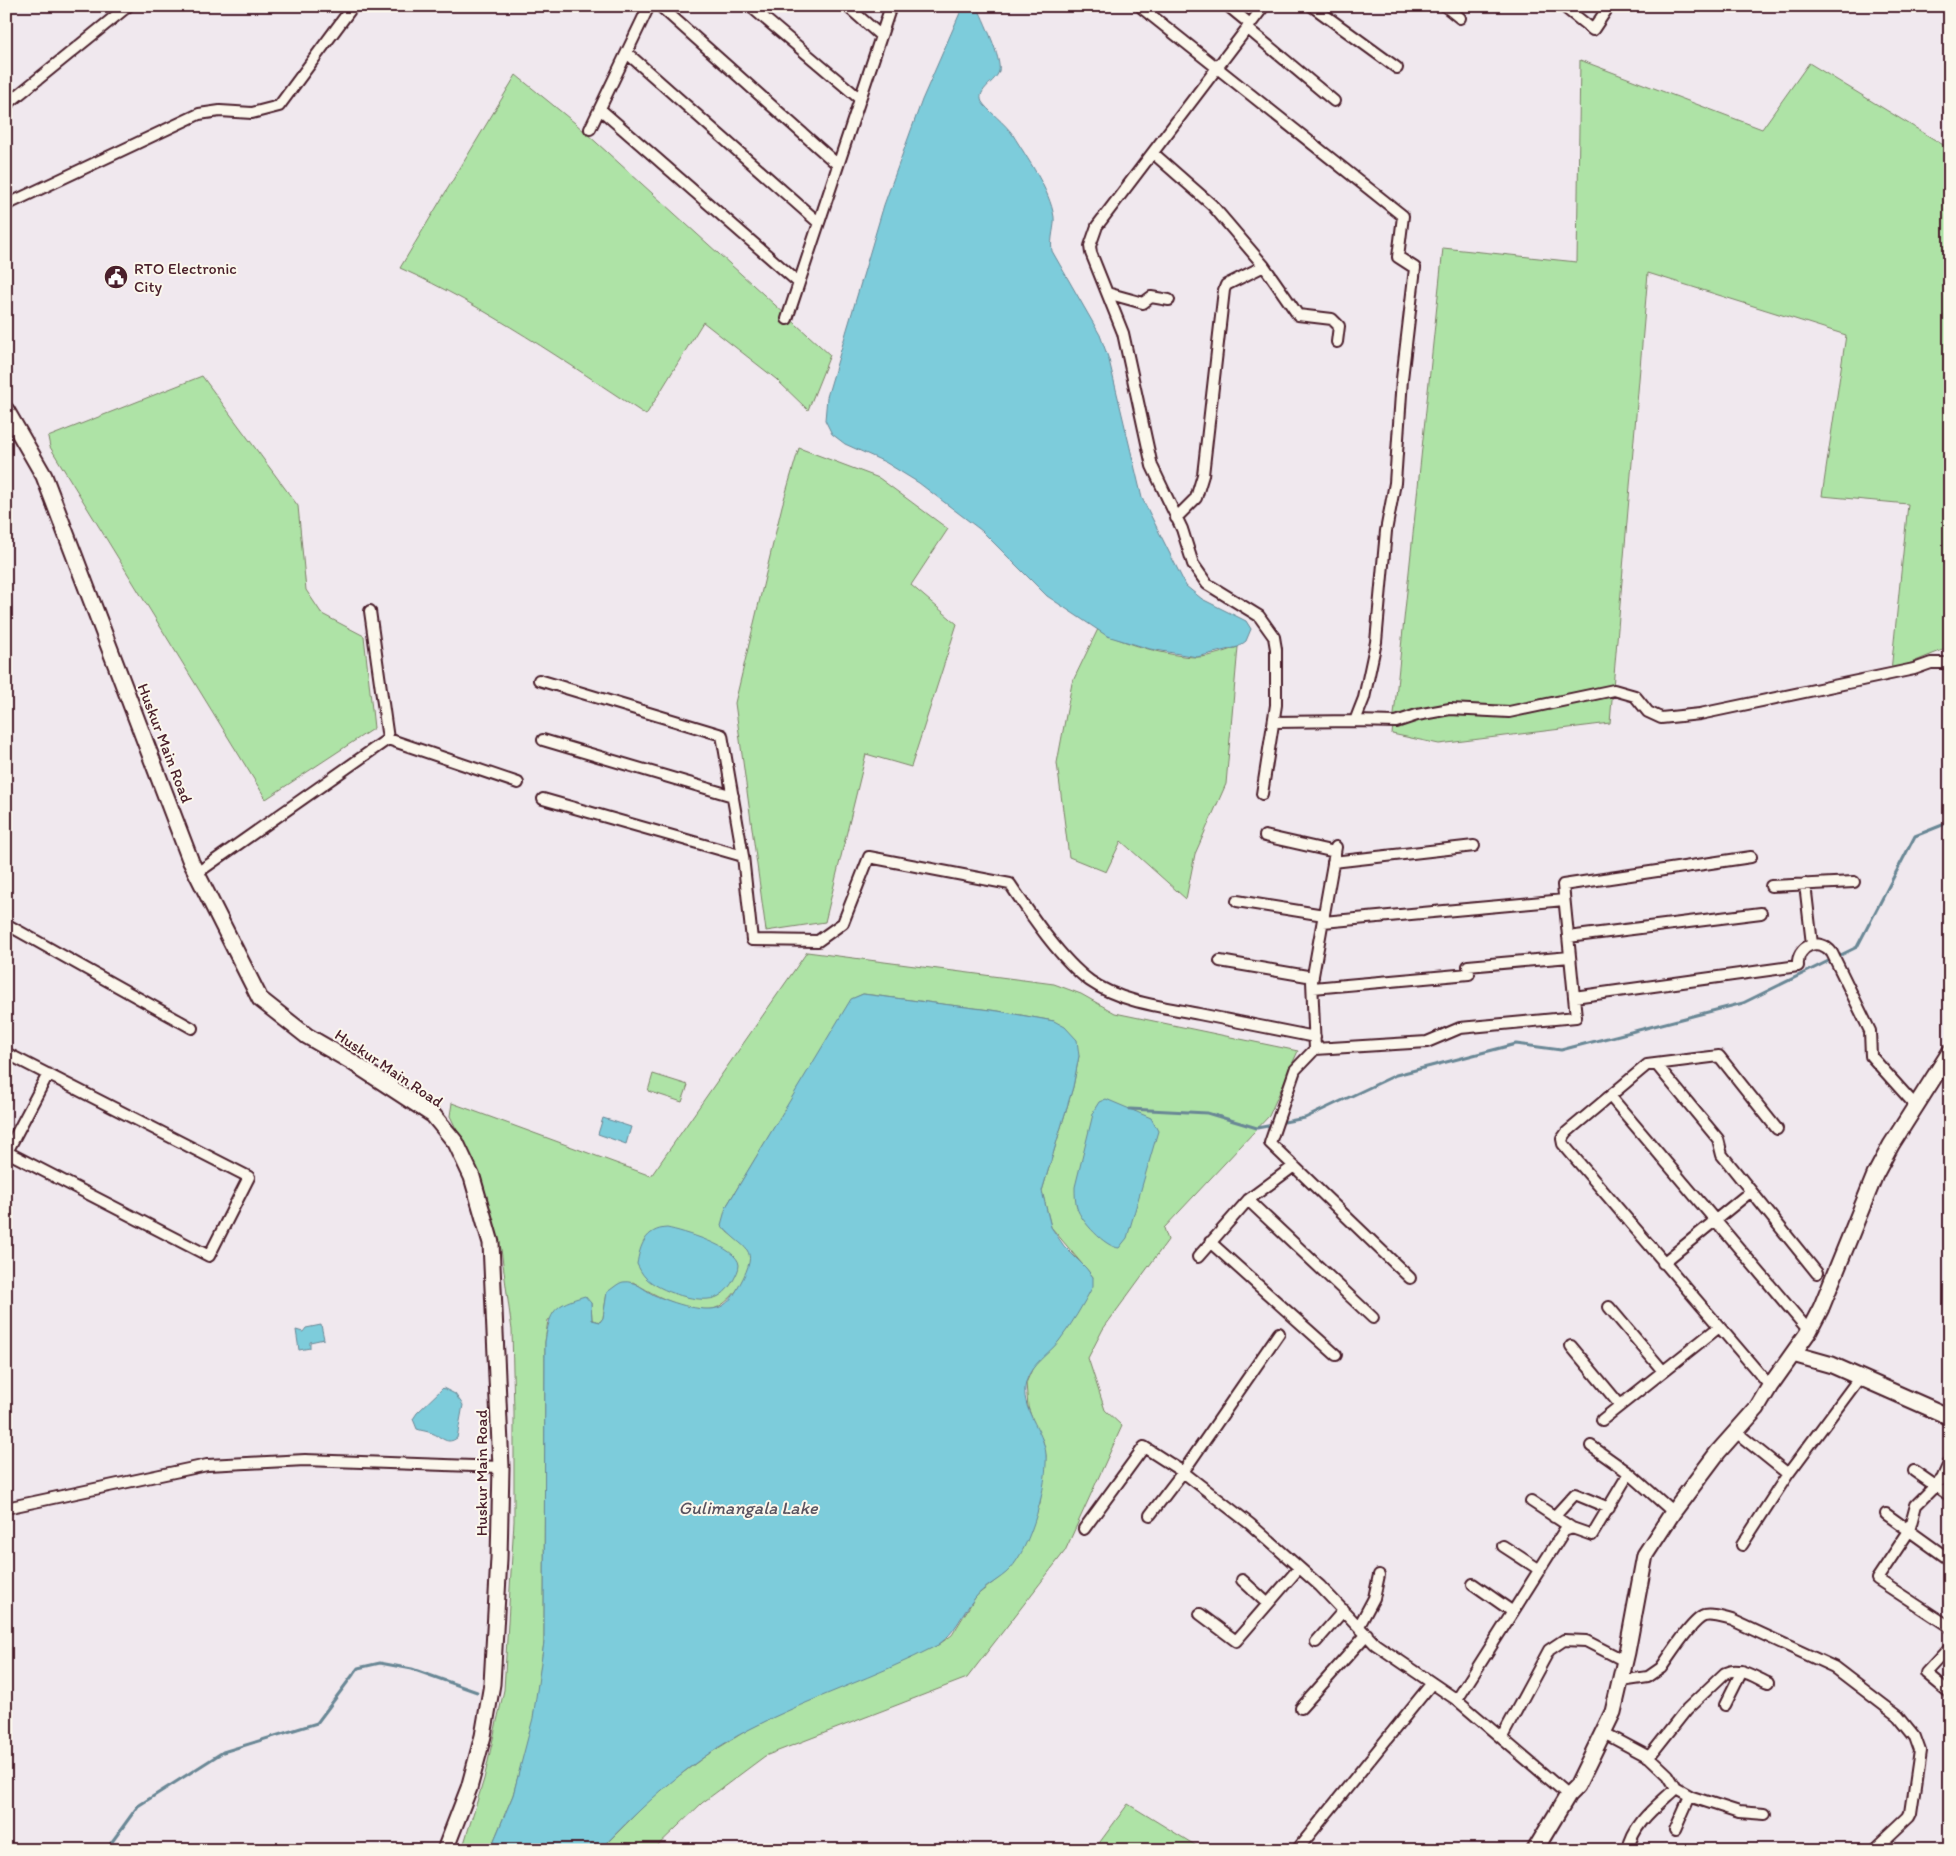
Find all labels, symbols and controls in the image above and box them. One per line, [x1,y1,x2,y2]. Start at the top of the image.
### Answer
place label: RTO Electronic City [134,259,237,296]
public building icon: RTO Electronic City [103,264,129,290]
street label: Huskur Main Road [133,681,197,806]
street label: Huskur Main Road [331,1025,447,1111]
street label: Huskur Main Road [472,1409,491,1536]
water label: Gulimangala Lake [678,1497,819,1519]

